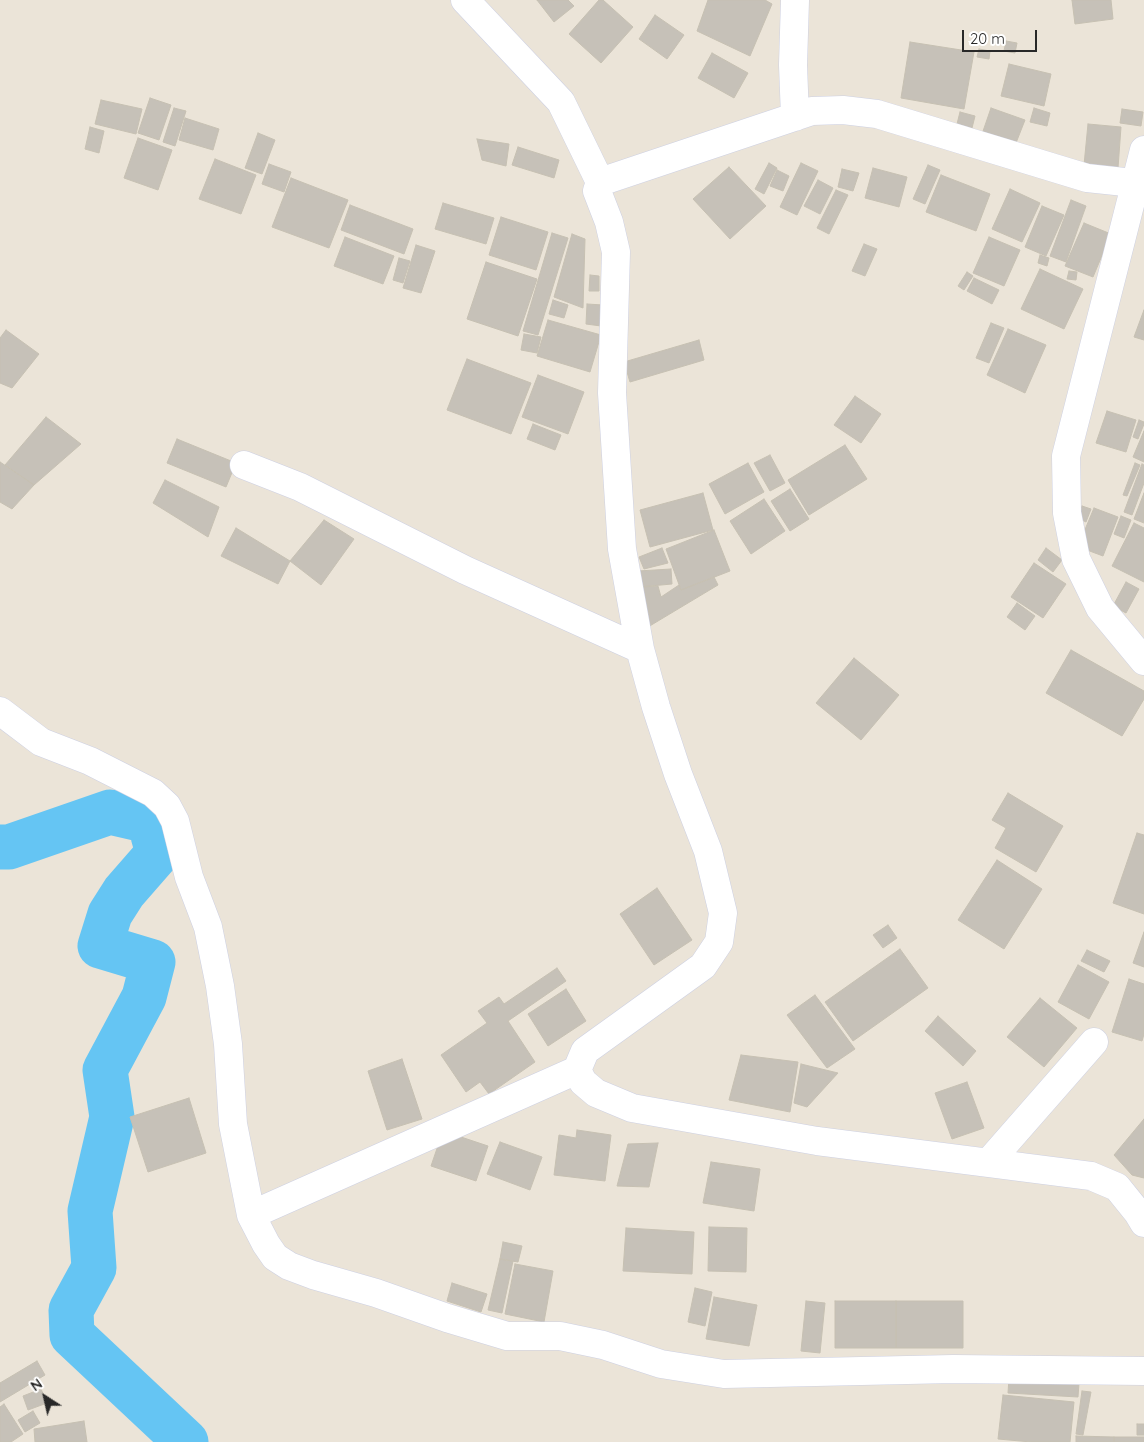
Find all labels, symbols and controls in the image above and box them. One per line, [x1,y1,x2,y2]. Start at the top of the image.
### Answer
scale bar [964,20,1039,52]
text: 20 m [970,29,1005,48]
north arrow [20,1372,70,1422]
text: N [27,1374,46,1395]

